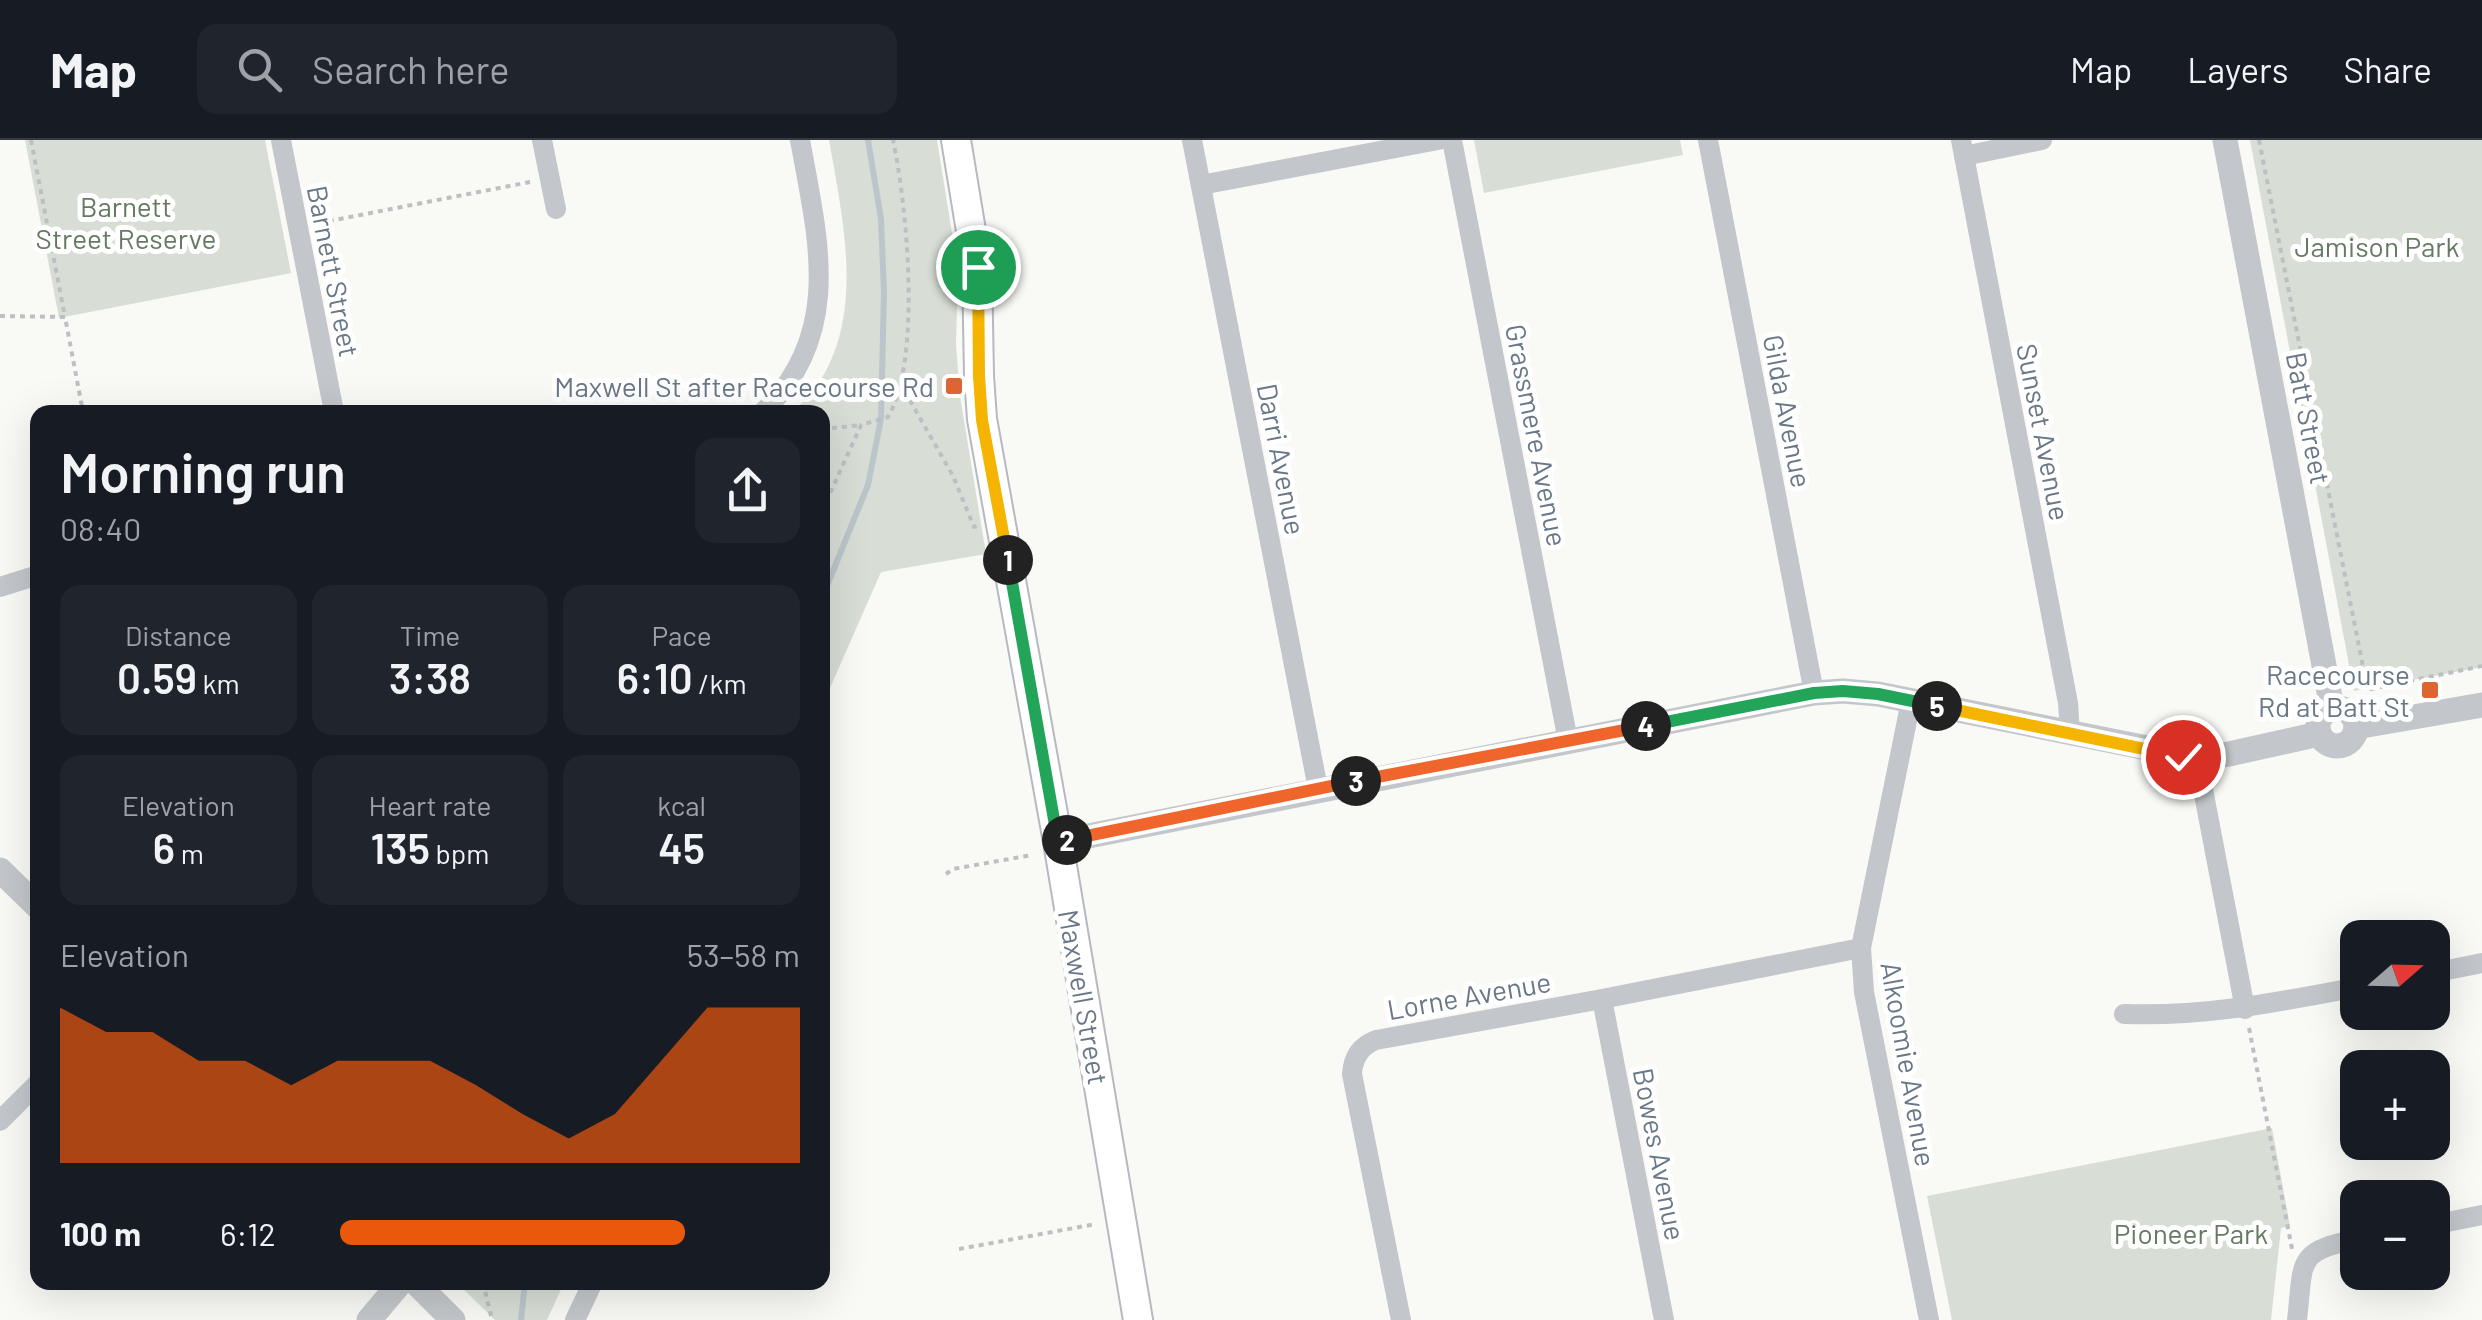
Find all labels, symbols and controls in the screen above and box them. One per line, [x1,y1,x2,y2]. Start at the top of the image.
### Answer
search box [197,24,897,114]
text: Map [50,40,137,98]
icon: search [232,42,287,97]
text: Search here [312,46,509,92]
text: Map [2070,48,2132,90]
text: Layers [2187,48,2289,90]
text: Share [2344,48,2432,90]
street label: Barnett Street [301,182,367,360]
park label: Barnett Street Reserve [36,189,216,255]
pin [936,225,1021,310]
park label: Jamison Park [2294,229,2460,263]
icon: arrive [951,240,1006,295]
street label: Grassmere Avenue [1499,321,1575,549]
street label: Gilda Avenue [1757,332,1819,490]
street label: Sunset Avenue [2010,341,2078,523]
street label: Batt Street [2280,349,2338,487]
place label: Maxwell St after Racecourse Rd [554,369,934,403]
marker: Maxwell St after Racecourse Rd [943,375,965,397]
street label: Darri Avenue [1251,380,1313,538]
text: Morning run [60,438,346,504]
button: share [695,438,800,543]
text: 08:40 [60,509,141,547]
pin: 1 [983,535,1033,585]
text: 1 [1003,543,1013,577]
text: Distance [125,618,232,652]
text: Time [400,618,460,652]
text: Pace [652,618,712,652]
text: 0.59 [117,652,197,702]
text: 3:38 [389,652,471,702]
text: 6:10 [617,652,693,702]
place label: Racecourse Rd at Batt St [2258,657,2410,723]
text: km [197,666,240,700]
text: /km [693,666,747,700]
marker: Racecourse Rd at Batt St [2419,679,2441,701]
pin: 5 [1912,681,1962,731]
text: 5 [1929,689,1945,723]
pin: 4 [1621,701,1671,751]
text: 4 [1638,709,1654,743]
pin [2141,715,2226,800]
icon: check [2156,730,2211,785]
pin: 3 [1331,756,1381,806]
text: 3 [1348,764,1364,798]
text: Elevation [122,788,235,822]
text: Heart rate [369,788,491,822]
text: kcal [657,788,706,822]
pin: 2 [1042,815,1092,865]
text: 6 [153,822,175,872]
text: 135 [371,822,430,872]
text: 45 [658,822,705,872]
text: 2 [1059,823,1075,857]
text: m [175,836,204,870]
text: bpm [430,836,489,870]
street label: Maxwell Street [1052,907,1116,1087]
north arrow [2340,920,2450,1030]
map controls [2340,920,2450,1290]
text: Elevation [60,935,189,973]
text: 53–58 m [687,935,800,973]
street label: Alkoomie Avenue [1874,959,1944,1169]
street label: Lorne Avenue [1384,964,1554,1026]
button: + [2340,1050,2450,1160]
street label: Bowes Avenue [1627,1065,1693,1243]
button: − [2340,1180,2450,1290]
text: 100 m [60,1214,141,1252]
text: 6:12 [220,1214,276,1252]
park label: Pioneer Park [2114,1216,2268,1250]

